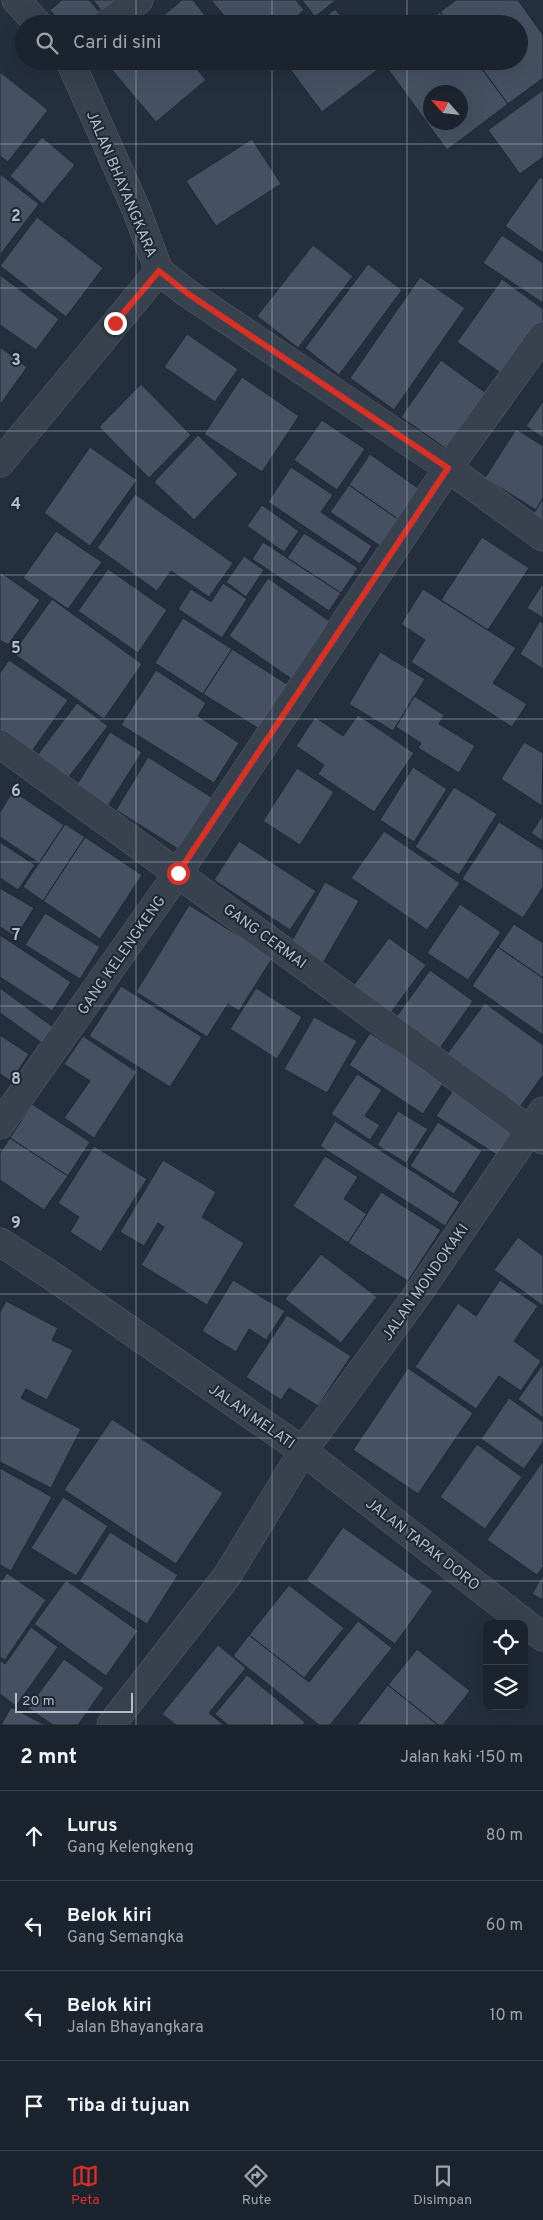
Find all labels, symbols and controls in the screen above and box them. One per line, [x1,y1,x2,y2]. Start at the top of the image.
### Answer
search box [15,15,528,70]
icon: search [33,29,61,57]
text: Cari di sini [73,31,161,55]
north arrow [423,85,468,130]
street label: JALAN BHAYANGKARA [81,108,160,261]
text: 2 [11,207,21,227]
route end [104,312,127,335]
text: 3 [11,351,21,371]
text: 4 [11,495,21,515]
text: 5 [11,639,21,659]
text: 6 [11,782,21,802]
route start [167,862,190,885]
street label: GANG KELENGKENG [74,893,170,1019]
street label: GANG CERMAI [219,901,310,974]
text: 7 [12,926,20,946]
text: 8 [11,1070,21,1090]
text: 9 [11,1214,21,1234]
street label: JALAN MONDOKAKI [379,1221,474,1345]
street label: JALAN MELATI [204,1380,298,1454]
street label: JALAN TAPAK DORO [361,1495,483,1596]
map controls [483,1620,528,1710]
button: locate [483,1620,528,1665]
button: layers [483,1665,528,1710]
scale bar [15,1690,132,1713]
text: 20 m [22,1693,55,1710]
text: 2 mnt [20,1744,77,1771]
text: Jalan kaki · 150 m [400,1748,523,1768]
text: Lurus [67,1814,118,1838]
icon: ahead [20,1822,48,1850]
text: 80 m [486,1826,523,1846]
text: Gang Kelengkeng [67,1838,194,1858]
text: Belok kiri [67,1904,152,1928]
icon: left [20,1912,48,1940]
text: 60 m [486,1916,523,1936]
text: Gang Semangka [67,1928,184,1948]
text: Belok kiri [67,1994,152,2018]
icon: left [20,2002,48,2030]
text: 10 m [489,2006,523,2026]
text: Jalan Bhayangkara [67,2018,204,2038]
icon: arrive [20,2092,48,2120]
text: Tiba di tujuan [67,2094,190,2118]
tab: Peta [71,2162,100,2209]
tab: Rute [242,2162,271,2209]
tab: Disimpan [413,2162,472,2209]

